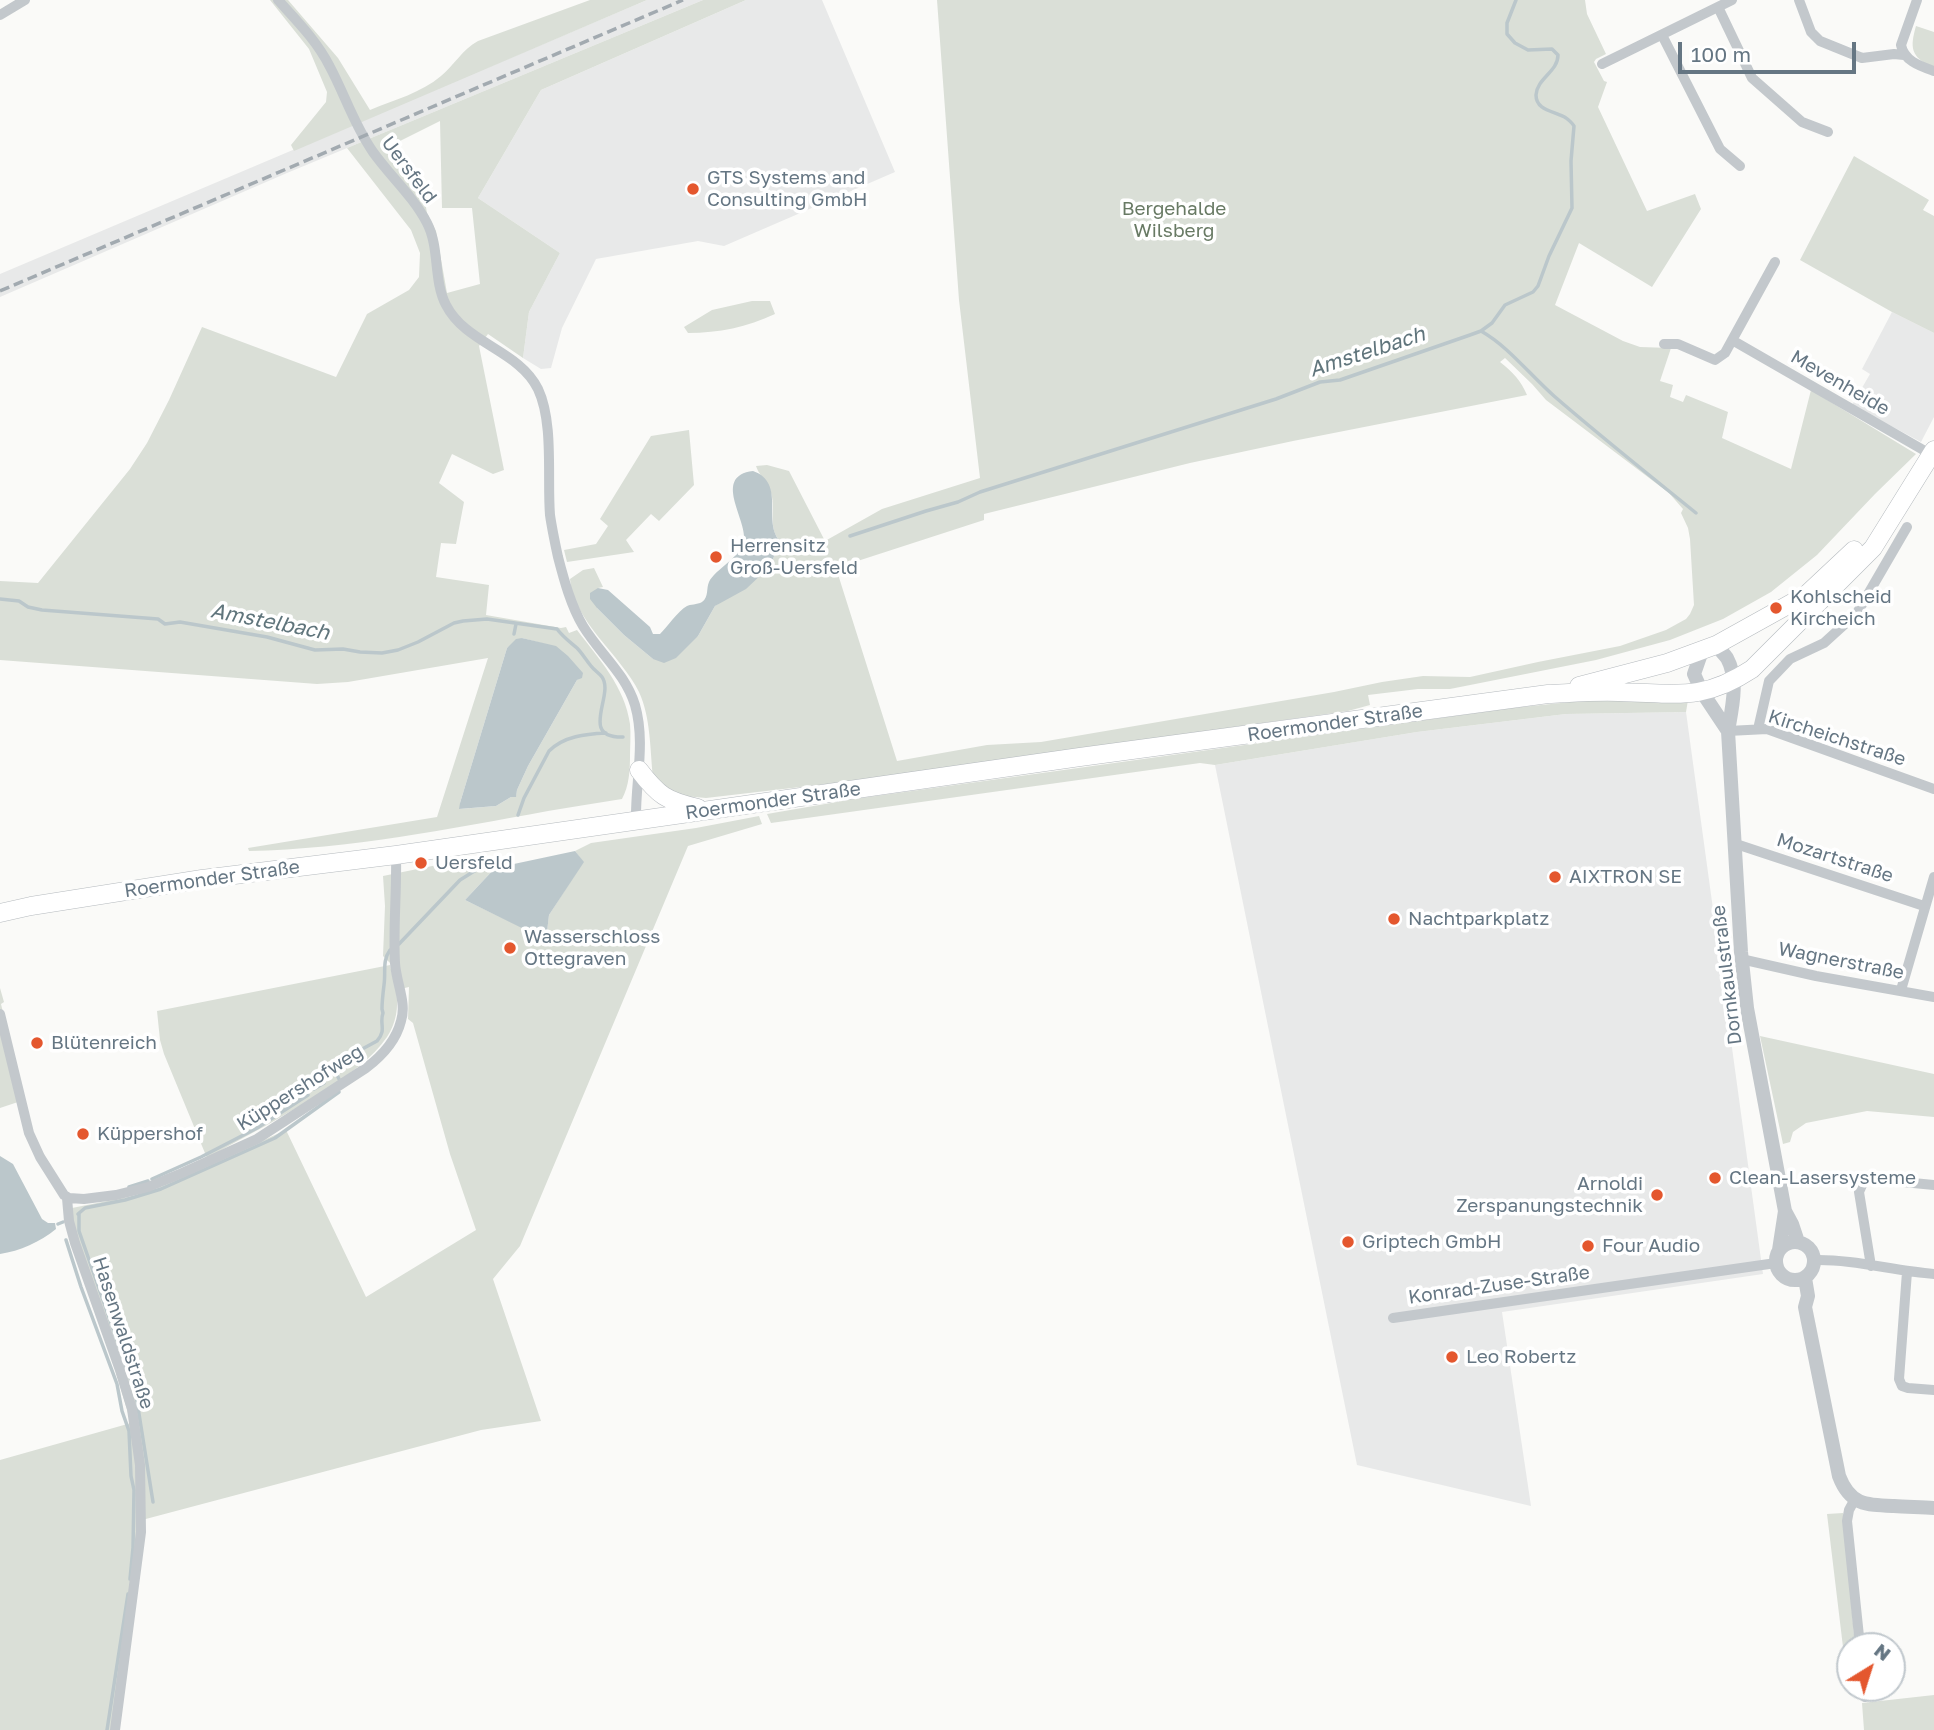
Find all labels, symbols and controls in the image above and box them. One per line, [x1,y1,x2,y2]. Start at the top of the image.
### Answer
scale bar [1682,28,1860,72]
text: 100 m [1691,41,1751,67]
street label: Uersfeld [377,132,441,208]
place label: GTS Systems and Consulting GmbH [707,167,867,211]
marker: GTS Systems and Consulting GmbH [685,181,701,197]
park label: Bergehalde Wilsberg [1122,198,1226,242]
water label: Amstelbach [1306,321,1428,383]
street label: Mevenheide [1786,346,1894,420]
place label: Herrensitz Groß-Uersfeld [730,535,858,579]
marker: Herrensitz Groß-Uersfeld [708,549,724,565]
place label: Kohlscheid Kircheich [1790,586,1892,630]
water label: Amstelbach [209,598,331,646]
marker: Kohlscheid Kircheich [1768,600,1784,616]
street label: Roermonder Straße [1246,699,1424,747]
street label: Kircheichstraße [1765,705,1909,771]
street label: Roermonder Straße [684,777,862,825]
street label: Mozartstraße [1774,828,1896,888]
place label: Uersfeld [435,852,513,874]
street label: Roermonder Straße [123,855,301,903]
marker: Uersfeld [413,855,429,871]
place label: AIXTRON SE [1569,866,1682,888]
marker: AIXTRON SE [1547,869,1563,885]
street label: Dornkaulstraße [1707,904,1747,1046]
place label: Nachtparkplatz [1408,908,1549,930]
marker: Nachtparkplatz [1386,911,1402,927]
place label: Wasserschloss Ottegraven [524,926,660,970]
street label: Wagnerstraße [1776,938,1906,984]
marker: Wasserschloss Ottegraven [502,940,518,956]
place label: Blütenreich [51,1032,157,1054]
marker: Blütenreich [29,1035,45,1051]
street label: Küppershofweg [233,1040,367,1136]
place label: Küppershof [97,1123,203,1145]
marker: Küppershof [75,1126,91,1142]
place label: Clean-Lasersysteme [1729,1167,1916,1189]
marker: Clean-Lasersysteme [1707,1170,1723,1186]
place label: Arnoldi Zerspanungstechnik [1456,1173,1643,1217]
marker: Arnoldi Zerspanungstechnik [1649,1187,1665,1203]
place label: Griptech GmbH [1362,1231,1501,1253]
marker: Griptech GmbH [1340,1234,1356,1250]
place label: Four Audio [1602,1235,1700,1257]
marker: Four Audio [1580,1238,1596,1254]
street label: Hasenwaldstraße [88,1254,158,1412]
street label: Konrad-Zuse-Straße [1407,1261,1591,1309]
place label: Leo Robertz [1466,1346,1576,1368]
marker: Leo Robertz [1444,1349,1460,1365]
north arrow [1836,1632,1906,1702]
text: N [1870,1638,1896,1665]

